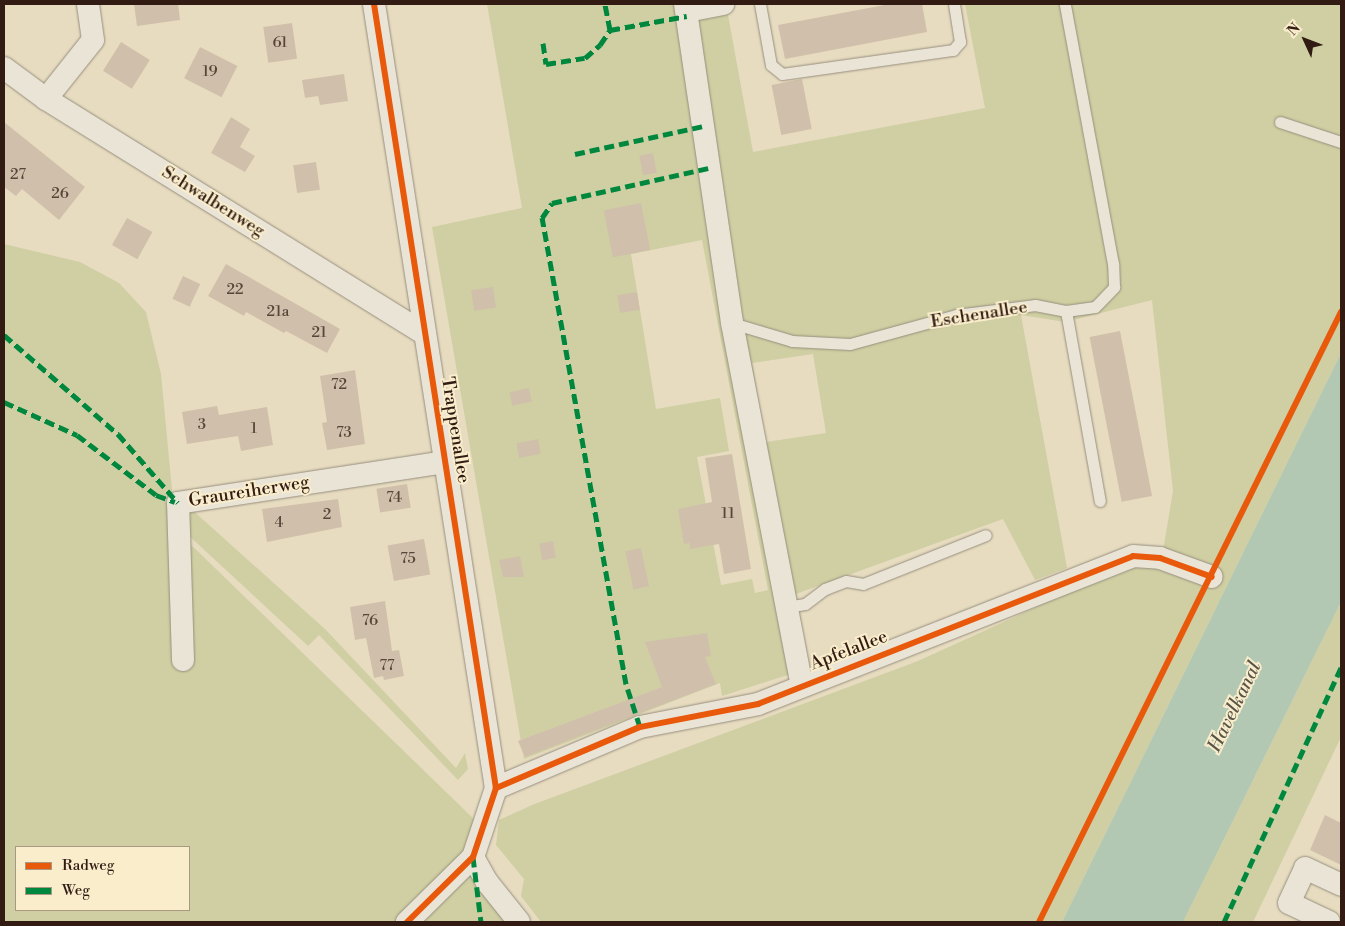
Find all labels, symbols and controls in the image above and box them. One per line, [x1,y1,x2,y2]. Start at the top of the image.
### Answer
north arrow [1280,15,1330,65]
text: N [1284,20,1304,40]
house number: 61 [272,34,288,52]
house number: 19 [202,63,218,81]
street label: Schwalbenweg [157,162,269,242]
house number: 27 [10,166,26,184]
house number: 26 [51,185,69,203]
house number: 22 [226,281,244,299]
street label: Eschenallee [929,297,1029,333]
house number: 21a [267,303,289,321]
house number: 21 [311,324,327,342]
street label: Trappenallee [436,375,474,485]
house number: 72 [331,376,347,394]
house number: 3 [198,416,206,434]
house number: 1 [251,420,257,438]
house number: 73 [336,424,352,442]
street label: Graureiherweg [187,472,311,512]
house number: 74 [386,489,402,507]
house number: 11 [721,505,735,523]
house number: 2 [323,506,331,524]
house number: 4 [275,514,283,532]
house number: 75 [400,550,416,568]
house number: 76 [362,612,378,630]
street label: Apfelallee [807,626,891,676]
house number: 77 [379,657,395,675]
water label: Havelkanal [1203,658,1267,756]
legend [15,846,190,911]
text: Radweg [62,856,115,875]
text: Weg [62,881,90,900]

